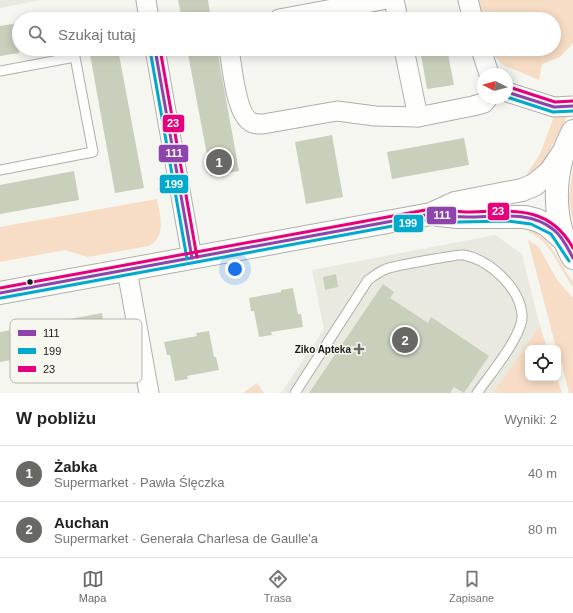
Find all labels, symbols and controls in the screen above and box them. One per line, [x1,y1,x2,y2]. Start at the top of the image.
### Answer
search box [12,12,561,56]
icon: search [26,23,48,45]
text: Szukaj tutaj [58,26,136,43]
north arrow [477,68,513,104]
line badge: 23 [162,114,185,133]
text: 23 [167,117,179,129]
line badge: 111 [158,144,189,163]
text: 111 [165,147,183,159]
pin: 1 [206,147,232,177]
line badge: 199 [159,174,189,194]
text: 199 [165,178,183,190]
line badge: 23 [487,202,510,221]
text: 23 [492,205,504,217]
line badge: 111 [426,206,457,225]
text: 111 [433,209,451,221]
line badge: 199 [393,214,424,233]
text: 199 [399,217,417,229]
your location [225,259,245,279]
unlabelled marker [25,277,35,287]
legend [10,319,142,383]
pin: 2 [392,325,418,355]
text: 111 [43,327,60,339]
place label: Ziko Apteka [295,344,351,355]
marker: Ziko Apteka [354,344,364,354]
text: 199 [43,345,61,357]
map controls [525,345,561,381]
button: locate [525,345,561,381]
text: 23 [43,363,55,375]
text: W pobliżu [16,409,96,428]
text: Wyniki: 2 [504,412,557,427]
text: Żabka [54,458,97,475]
text: 1 [25,466,33,481]
text: 40 m [528,466,557,481]
text: Supermarket · Pawła Ślęczka [54,475,225,490]
text: Auchan [54,514,109,531]
text: 2 [25,522,33,537]
text: 80 m [528,522,557,537]
text: Supermarket · Generała Charlesa de Gaulle'a [54,531,318,546]
tab: Mapa [79,568,106,604]
tab: Trasa [264,568,291,604]
tab: Zapisane [449,568,494,604]

